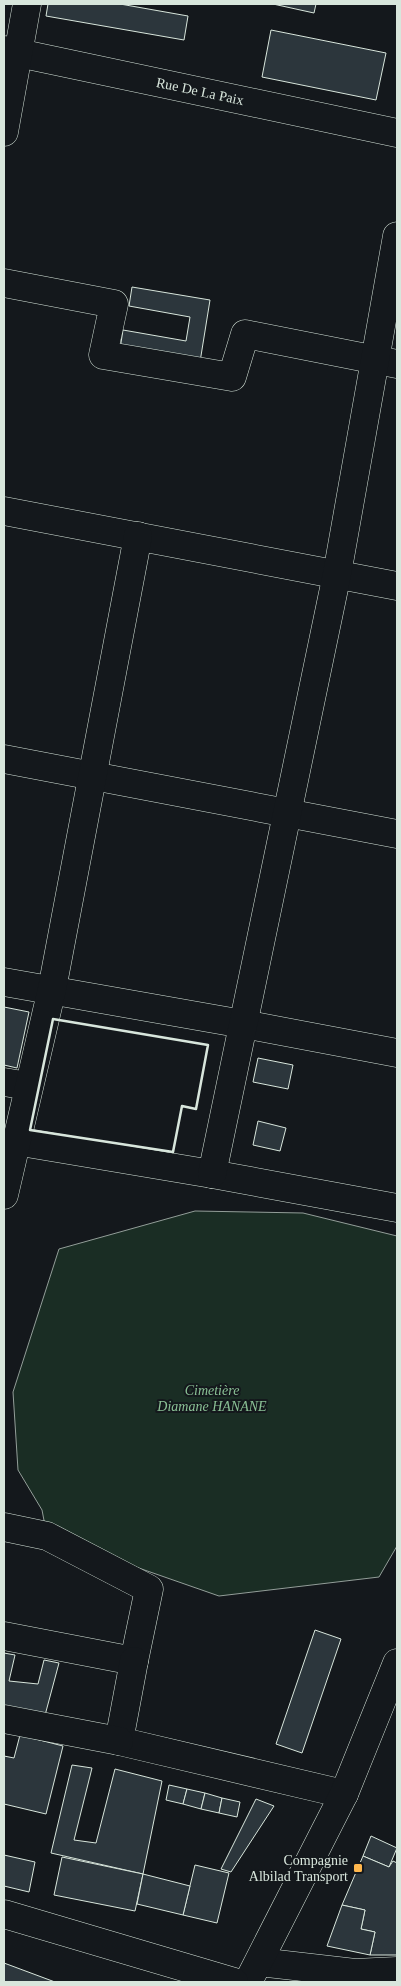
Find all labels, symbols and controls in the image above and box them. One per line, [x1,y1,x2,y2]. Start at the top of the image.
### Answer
street label: Rue De La Paix [155,75,245,108]
park label: Cimetière Diamane HANANE [156,1383,267,1414]
place label: Compagnie Albilad Transport [249,1853,348,1884]
marker: Compagnie Albilad Transport [352,1862,364,1874]

